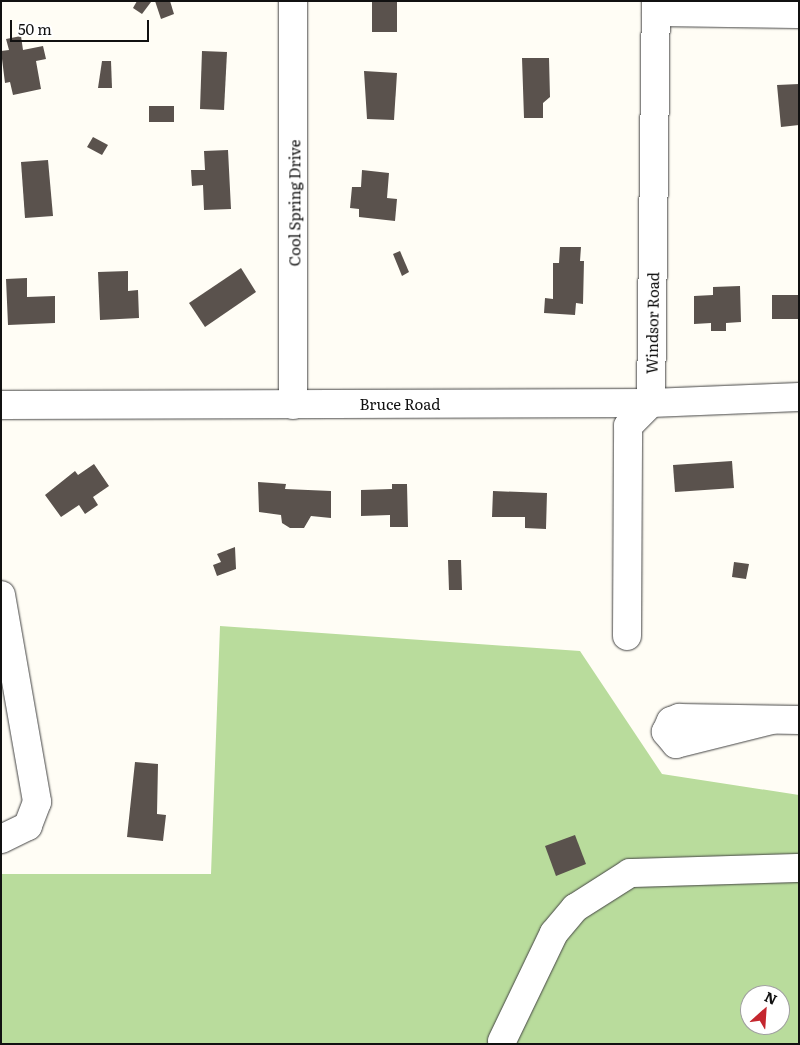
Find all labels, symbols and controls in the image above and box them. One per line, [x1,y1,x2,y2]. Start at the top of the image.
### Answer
scale bar [12,10,151,42]
text: 50 m [18,17,52,40]
street label: Cool Spring Drive [285,140,303,266]
street label: Windsor Road [642,272,662,374]
street label: Bruce Road [359,395,441,413]
north arrow [740,985,790,1035]
text: N [761,986,781,1009]

